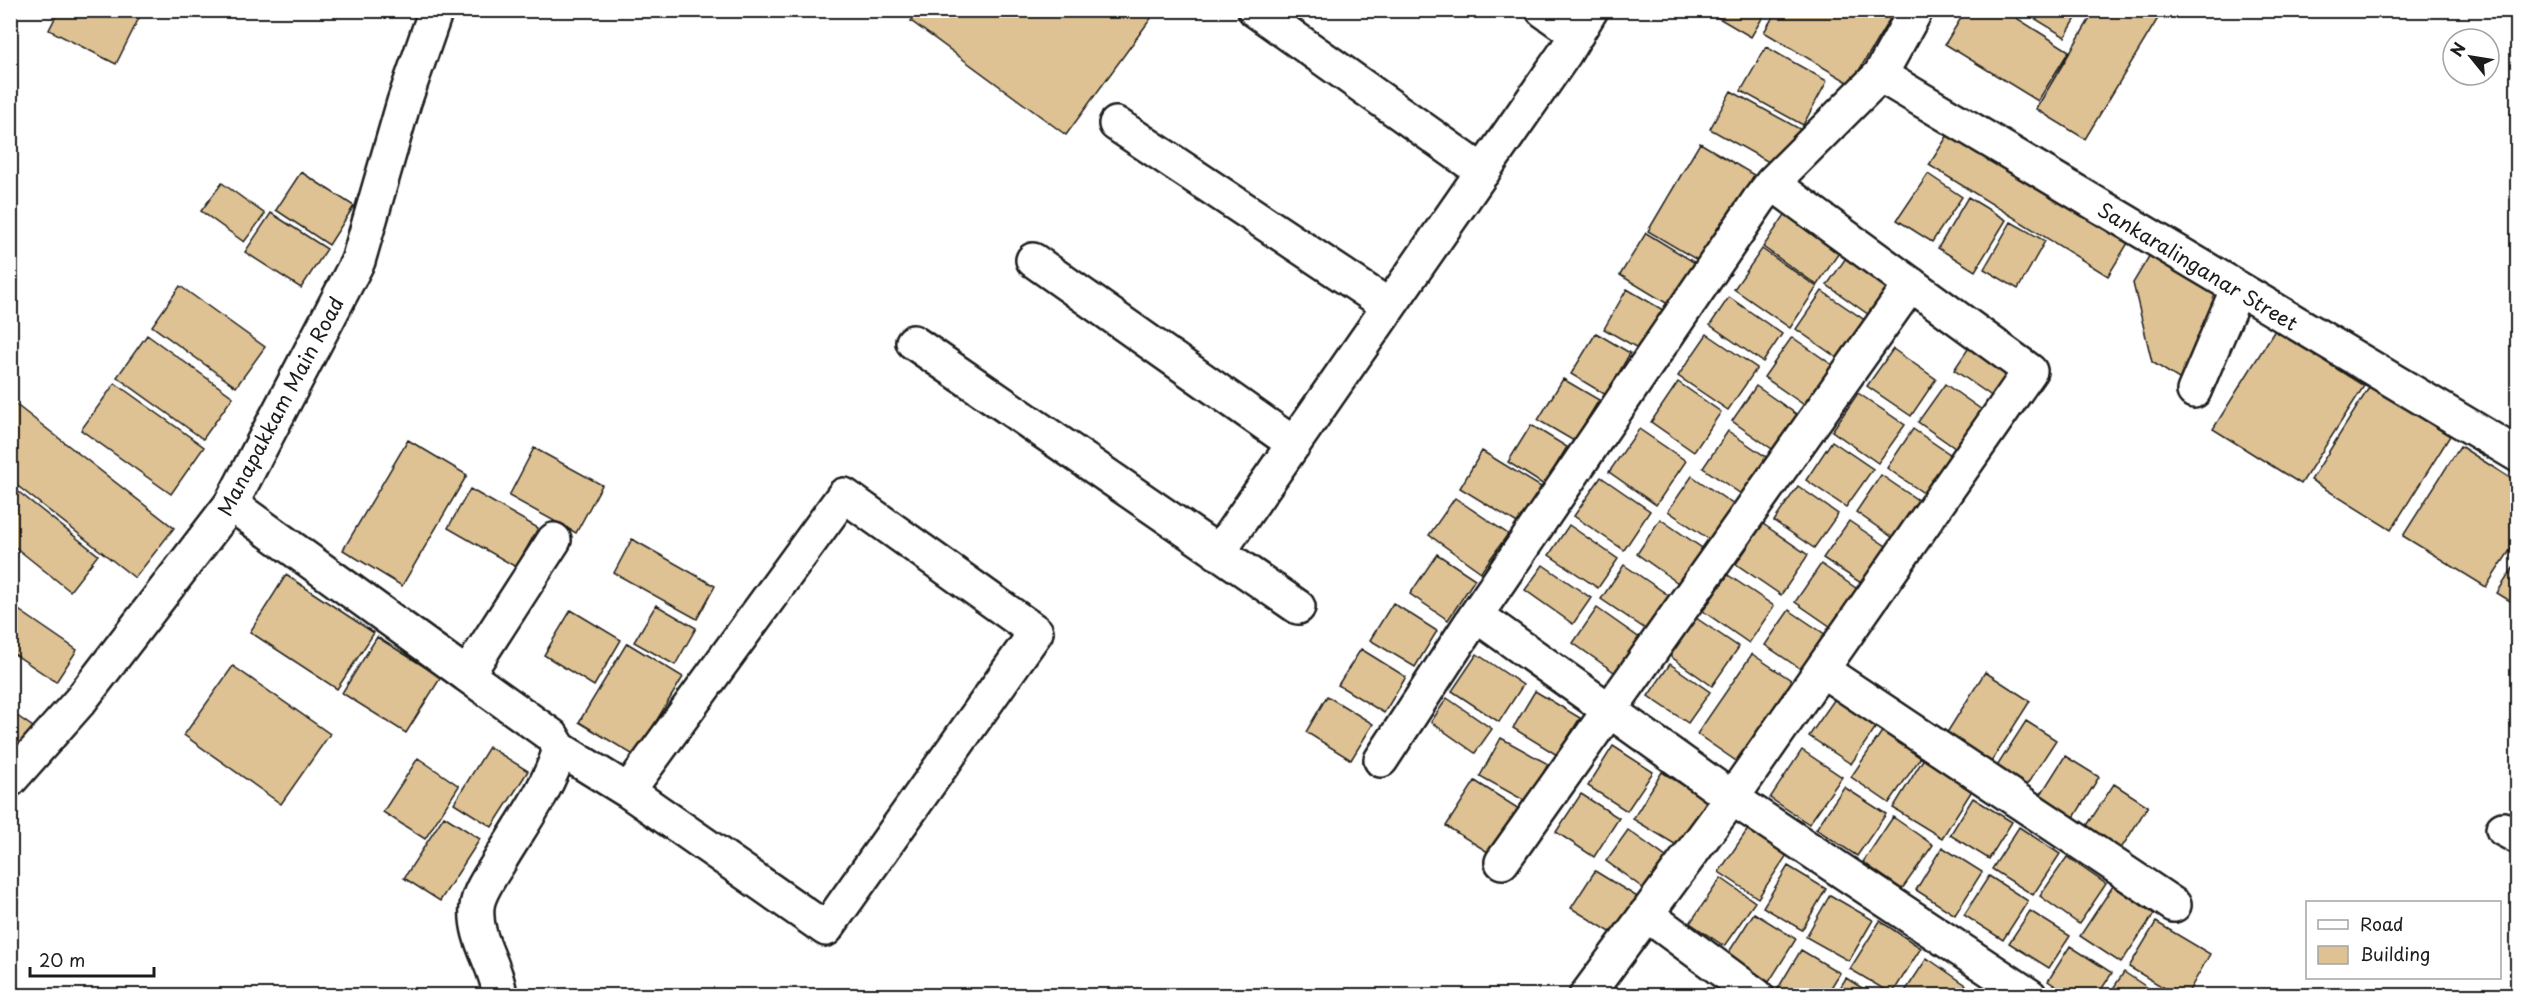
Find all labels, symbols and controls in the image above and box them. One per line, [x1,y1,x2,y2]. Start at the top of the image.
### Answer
north arrow [2441,27,2501,87]
text: N [2444,38,2471,60]
street label: Sankaralinganar Street [2092,194,2304,338]
street label: Manapakkam Main Road [209,291,351,521]
legend [2306,901,2501,979]
text: Road [2360,910,2404,937]
scale bar [30,940,154,978]
text: Building [2360,940,2430,967]
text: 20 m [39,946,85,973]

